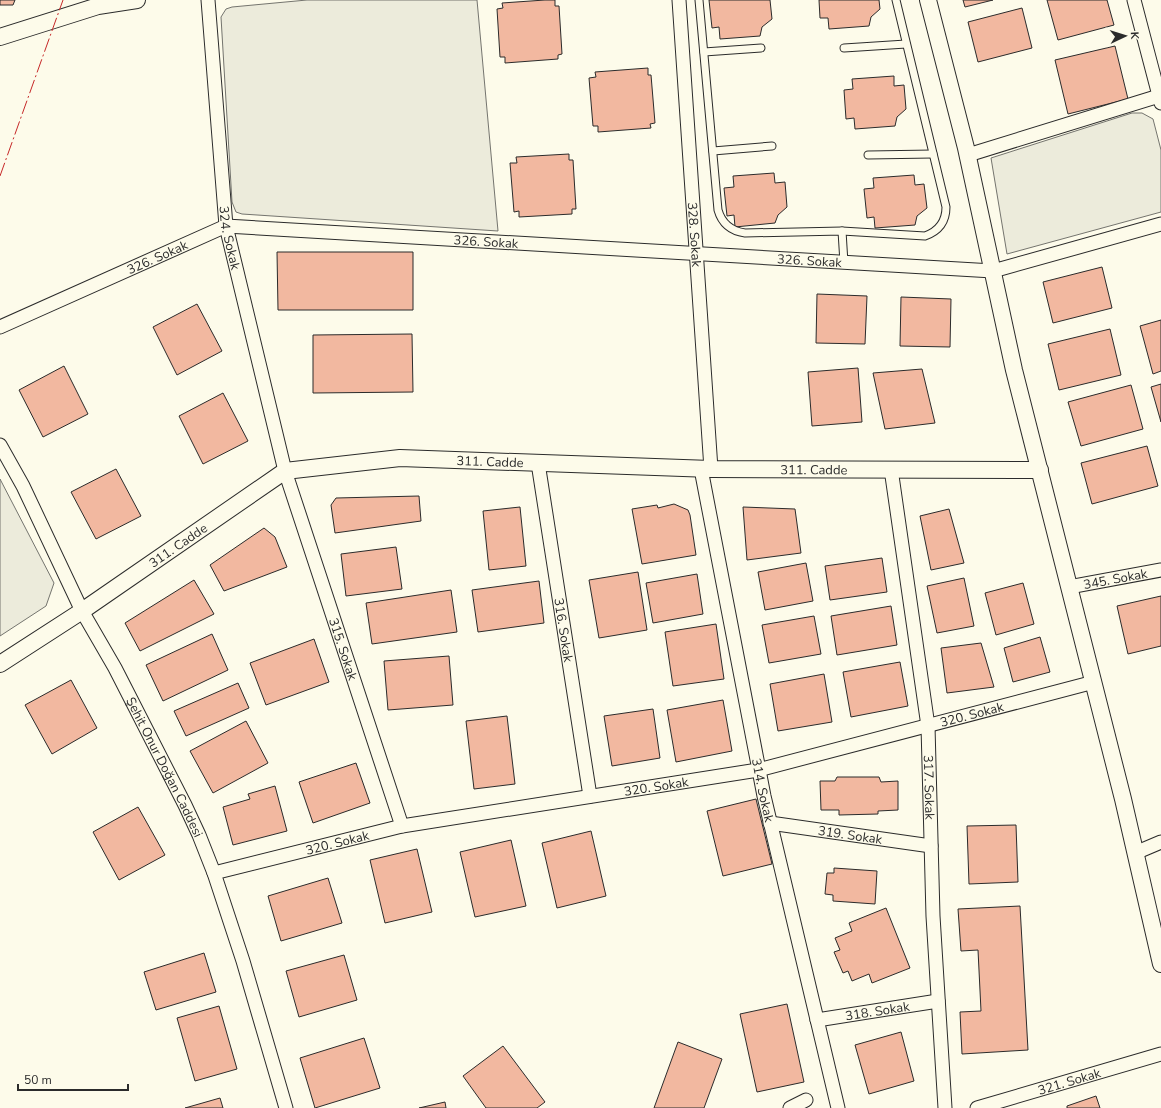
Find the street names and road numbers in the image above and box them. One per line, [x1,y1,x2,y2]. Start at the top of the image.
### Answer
street label: 328. Sokak [683,202,705,268]
street label: 324. Sokak [214,205,244,272]
street label: 326. Sokak [453,231,519,253]
street label: 326. Sokak [124,236,191,279]
street label: 326. Sokak [777,250,843,272]
street label: 311. Cadde [456,452,524,472]
street label: 311. Cadde [780,461,848,479]
street label: 311. Cadde [146,519,211,572]
street label: 345. Sokak [1082,565,1149,594]
street label: 316. Sokak [549,597,577,664]
street label: 315. Sokak [324,616,362,683]
street label: Şehit Onur Doğan Caddesi [121,694,207,840]
street label: 320. Sokak [938,698,1006,732]
street label: 317. Sokak [919,755,938,820]
street label: 314. Sokak [747,757,778,824]
street label: 320. Sokak [623,773,690,801]
street label: 319. Sokak [817,822,884,849]
street label: 320. Sokak [304,826,372,860]
street label: 318. Sokak [844,998,911,1025]
street label: 321. Sokak [1036,1064,1104,1100]

